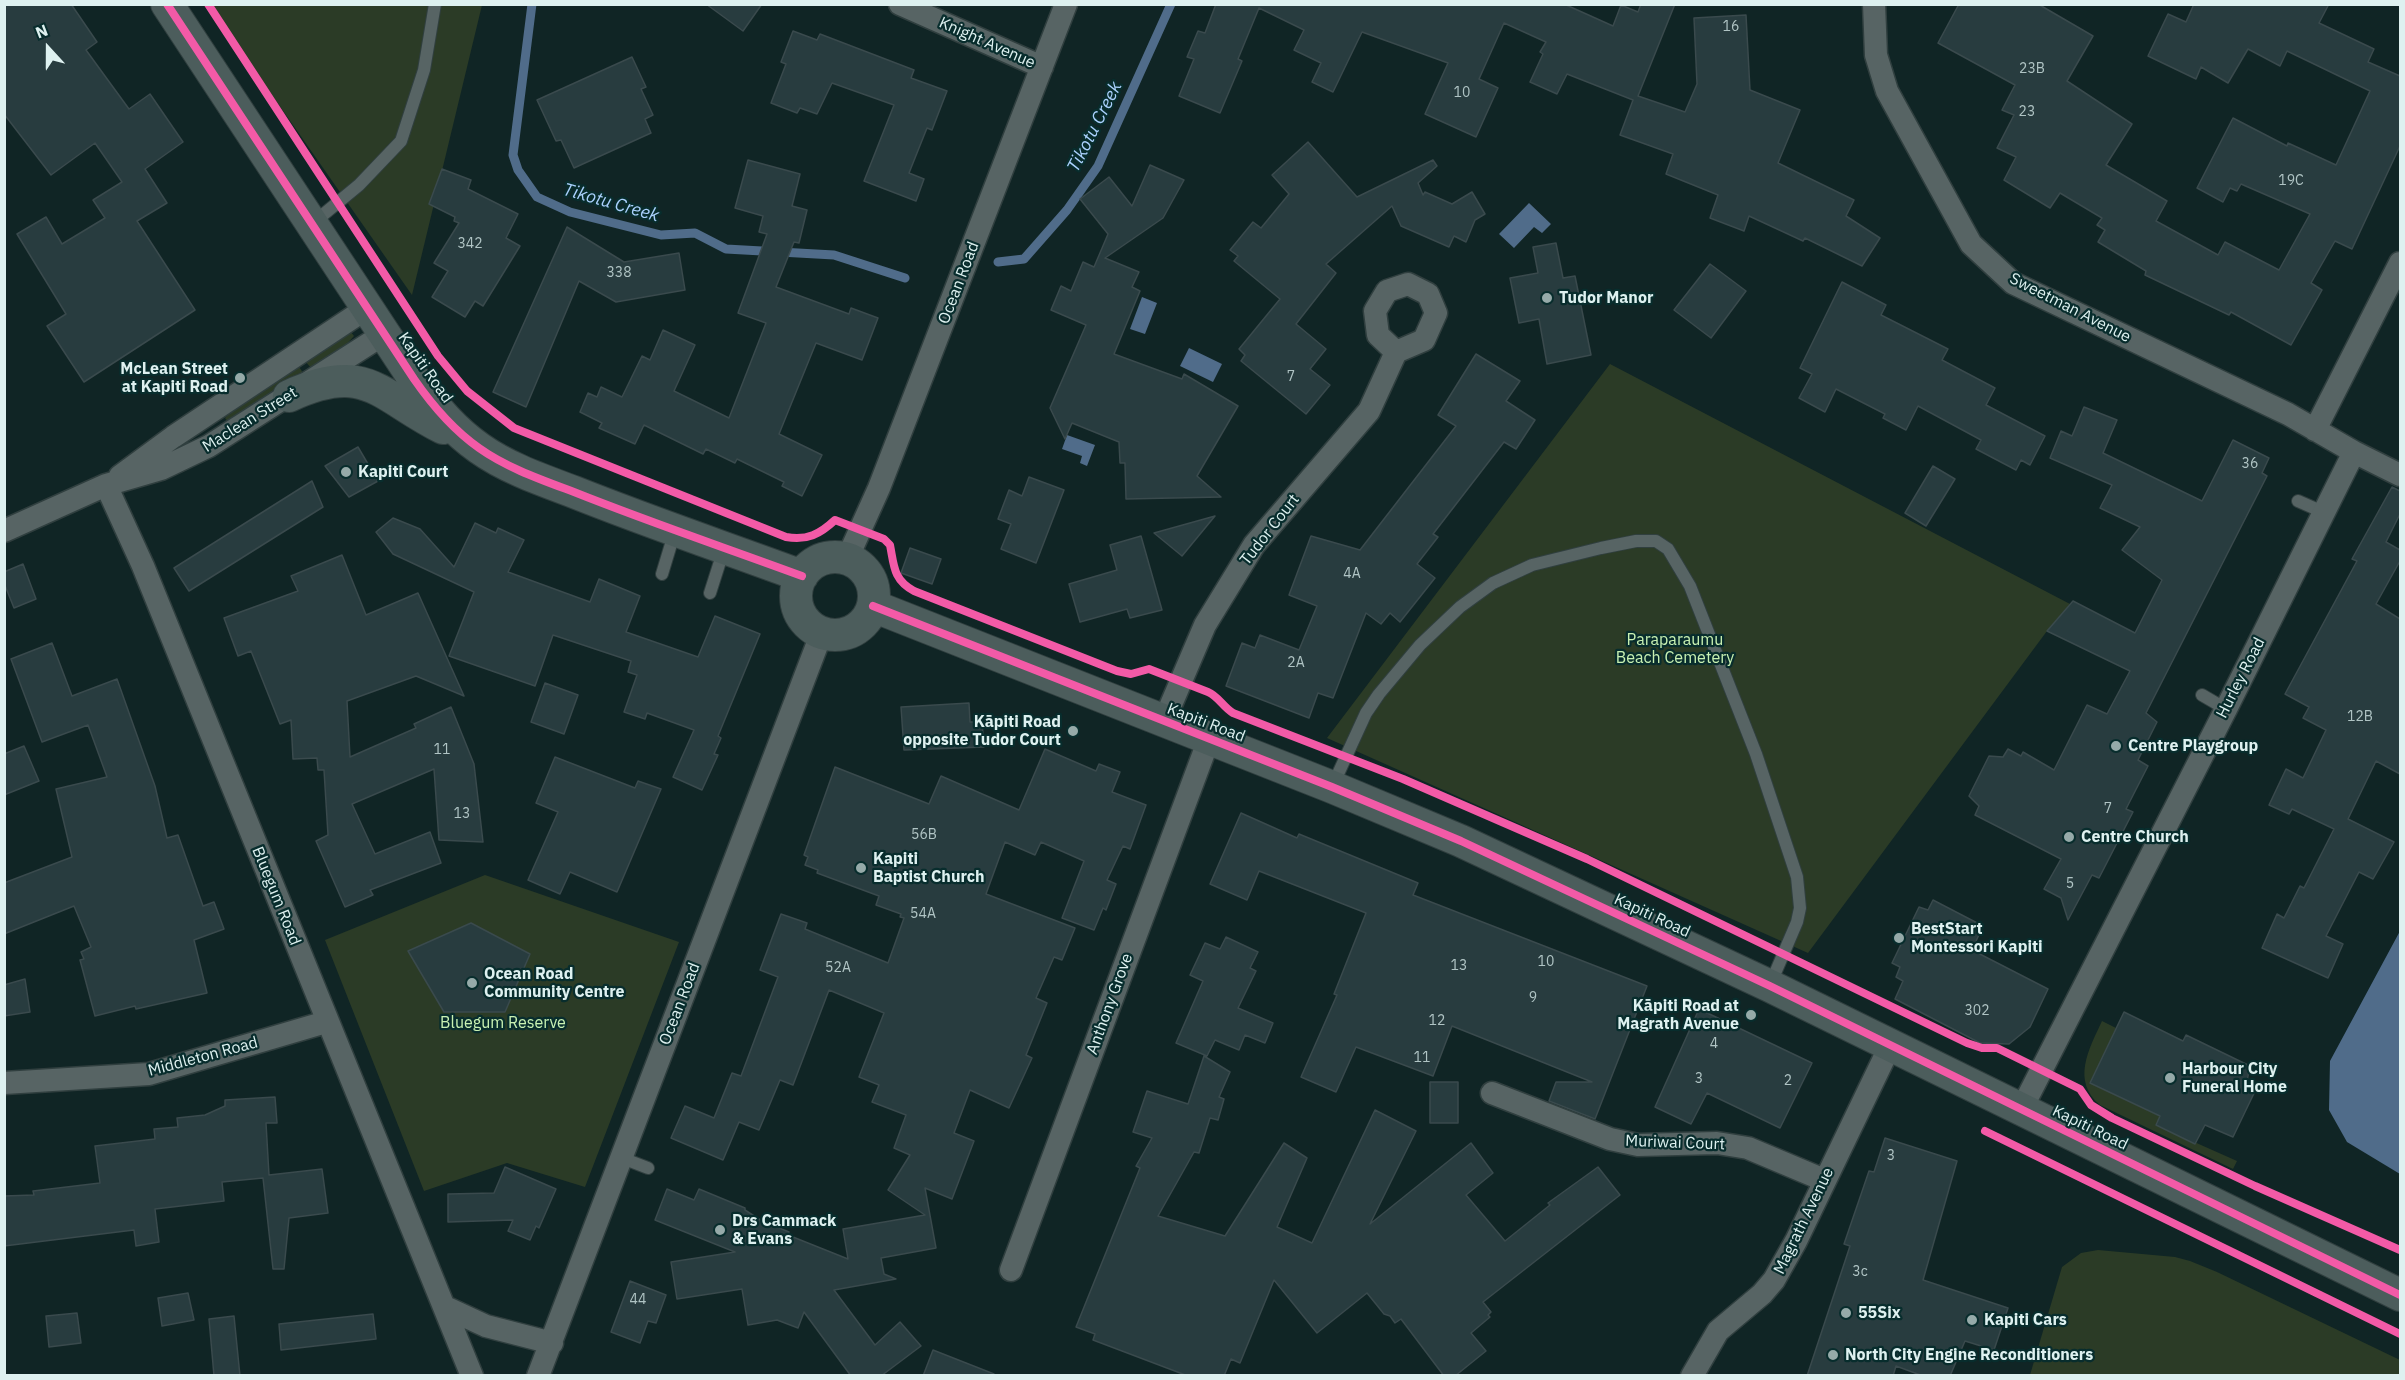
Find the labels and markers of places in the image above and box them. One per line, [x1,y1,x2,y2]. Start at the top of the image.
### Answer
place label: Tudor Manor [1559,288,1653,308]
marker: Tudor Manor [1540,291,1554,305]
place label: McLean Street at Kapiti Road [120,359,228,397]
marker: McLean Street at Kapiti Road [233,371,247,385]
place label: Kapiti Court [358,462,448,482]
marker: Kapiti Court [339,465,353,479]
place label: Kāpiti Road opposite Tudor Court [903,712,1061,750]
marker: Kāpiti Road opposite Tudor Court [1066,724,1080,738]
place label: Centre Playgroup [2128,736,2258,756]
marker: Centre Playgroup [2109,739,2123,753]
place label: Centre Church [2081,827,2189,847]
marker: Centre Church [2062,830,2076,844]
place label: Kapiti Baptist Church [873,849,985,887]
marker: Kapiti Baptist Church [854,861,868,875]
place label: BestStart Montessori Kapiti [1911,919,2043,957]
marker: BestStart Montessori Kapiti [1892,931,1906,945]
place label: Ocean Road Community Centre [484,964,625,1002]
marker: Ocean Road Community Centre [465,976,479,990]
place label: Kāpiti Road at Magrath Avenue [1617,996,1739,1034]
marker: Kāpiti Road at Magrath Avenue [1744,1008,1758,1022]
place label: Harbour City Funeral Home [2182,1059,2287,1097]
marker: Harbour City Funeral Home [2163,1071,2177,1085]
place label: Drs Cammack & Evans [732,1211,836,1249]
marker: Drs Cammack & Evans [713,1223,727,1237]
place label: 55Six [1858,1303,1901,1323]
marker: 55Six [1839,1306,1853,1320]
place label: Kapiti Cars [1984,1310,2067,1330]
marker: Kapiti Cars [1965,1313,1979,1327]
place label: North City Engine Reconditioners [1845,1345,2093,1365]
marker: North City Engine Reconditioners [1826,1348,1840,1362]

